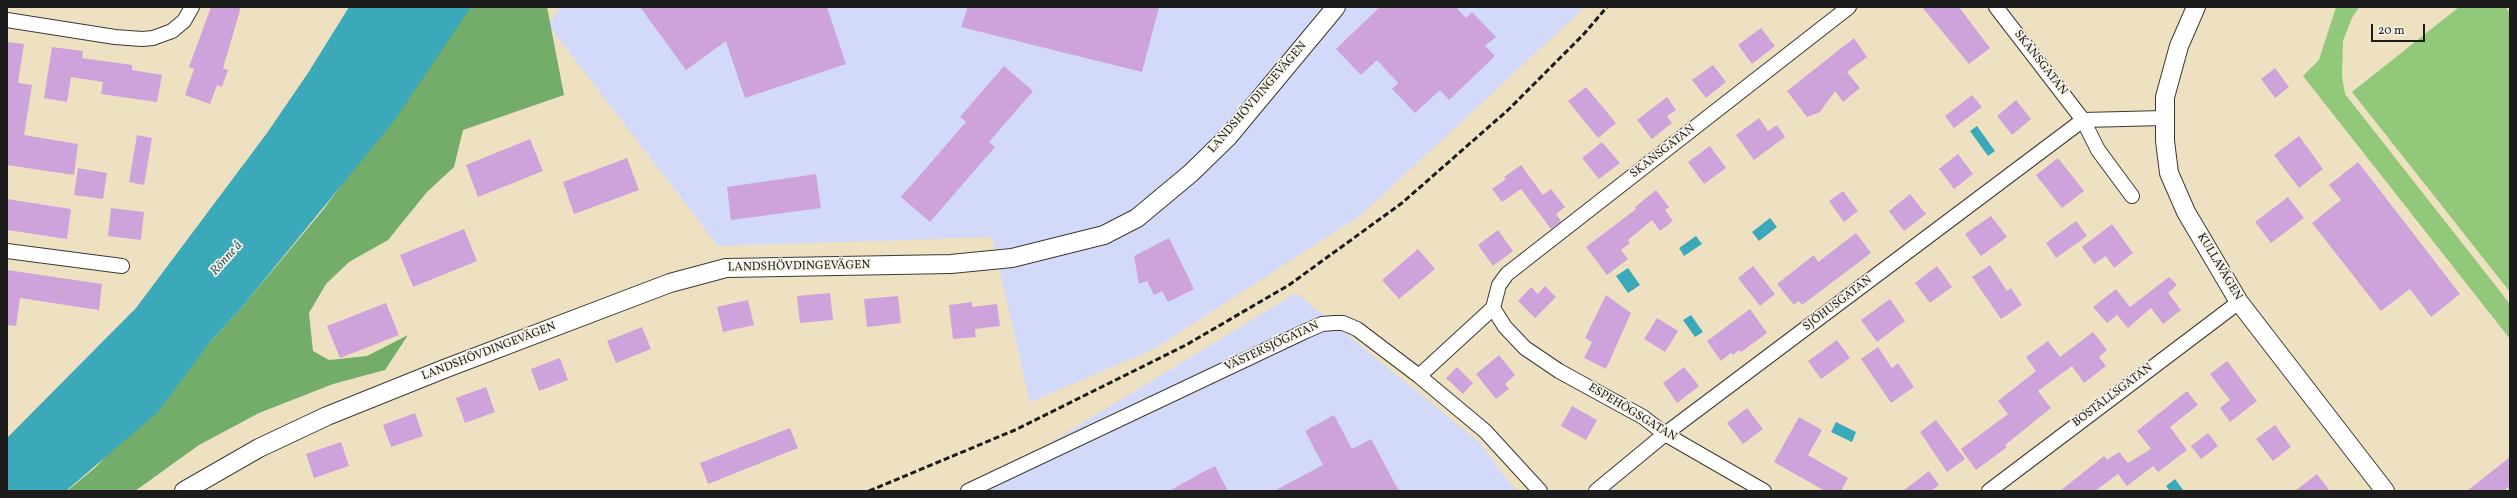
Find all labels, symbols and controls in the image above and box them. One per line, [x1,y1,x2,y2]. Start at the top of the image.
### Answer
scale bar [2373,16,2427,42]
text: 20 m [2378,23,2405,39]
street label: SKANSGATAN [2010,28,2070,98]
street label: LANDSHÖVDINGEVÄGEN [1206,39,1310,157]
street label: SKANSGATAN [1628,122,1698,182]
street label: KULLAVÄGEN [2193,231,2245,303]
water label: Rönne å [208,239,246,279]
street label: LANDSHÖVDINGEVÄGEN [728,259,870,275]
street label: SJÖHUSGATAN [1801,273,1875,335]
street label: VÄSTERSJÖGATAN [1223,319,1321,375]
street label: LANDSHÖVDINGEVÄGEN [420,320,558,384]
street label: BOSTÄLLSGATAN [2070,361,2156,431]
street label: ESPEHÖGSGATAN [1585,381,1679,445]

